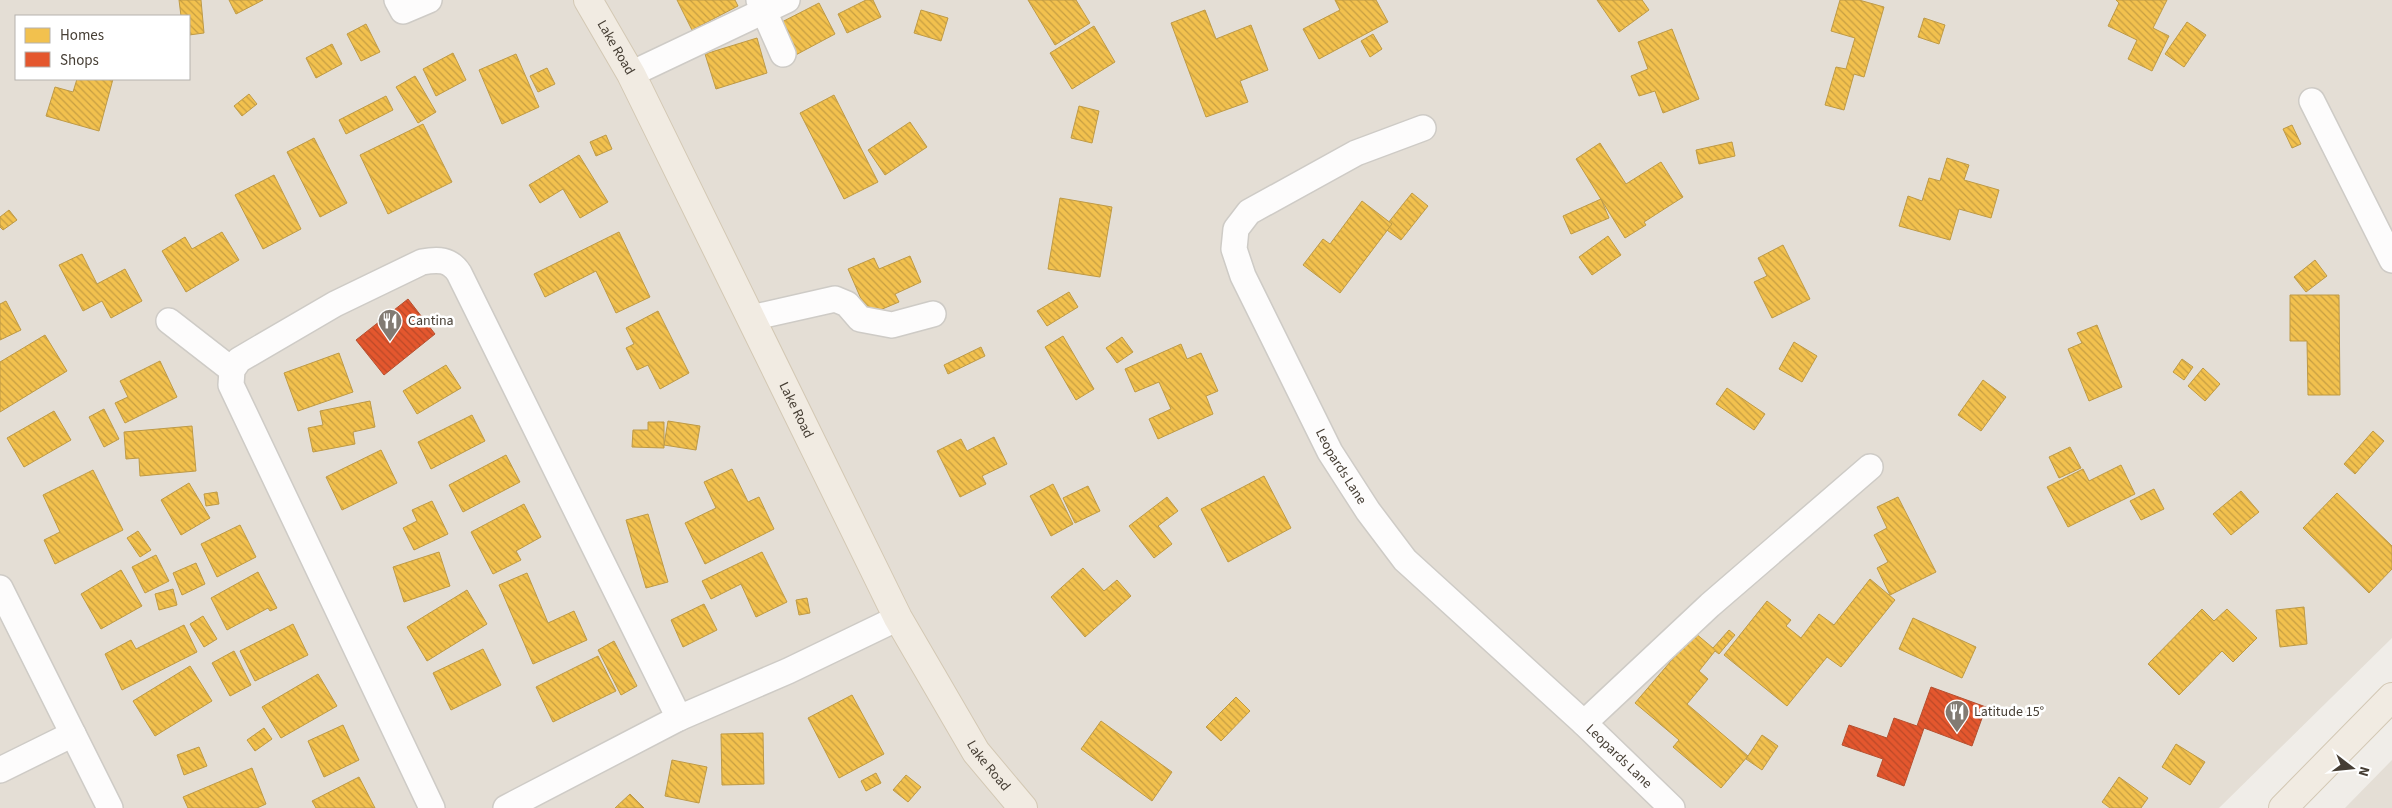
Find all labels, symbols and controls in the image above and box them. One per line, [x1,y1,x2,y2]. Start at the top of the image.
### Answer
legend [15,15,190,80]
street label: Lake Road [592,16,639,79]
text: Homes [60,25,104,46]
text: Shops [60,50,99,71]
restaurant icon: Cantina [377,308,403,342]
place label: Cantina [408,311,454,331]
street label: Lake Road [774,379,818,442]
street label: Leopards Lane [1310,425,1371,509]
restaurant icon: Latitude 15° [1944,699,1970,733]
place label: Latitude 15° [1974,702,2045,722]
street label: Leopards Lane [1581,720,1657,794]
street label: Lake Road [961,737,1015,796]
north arrow [2327,743,2377,793]
text: N [2353,764,2374,779]

